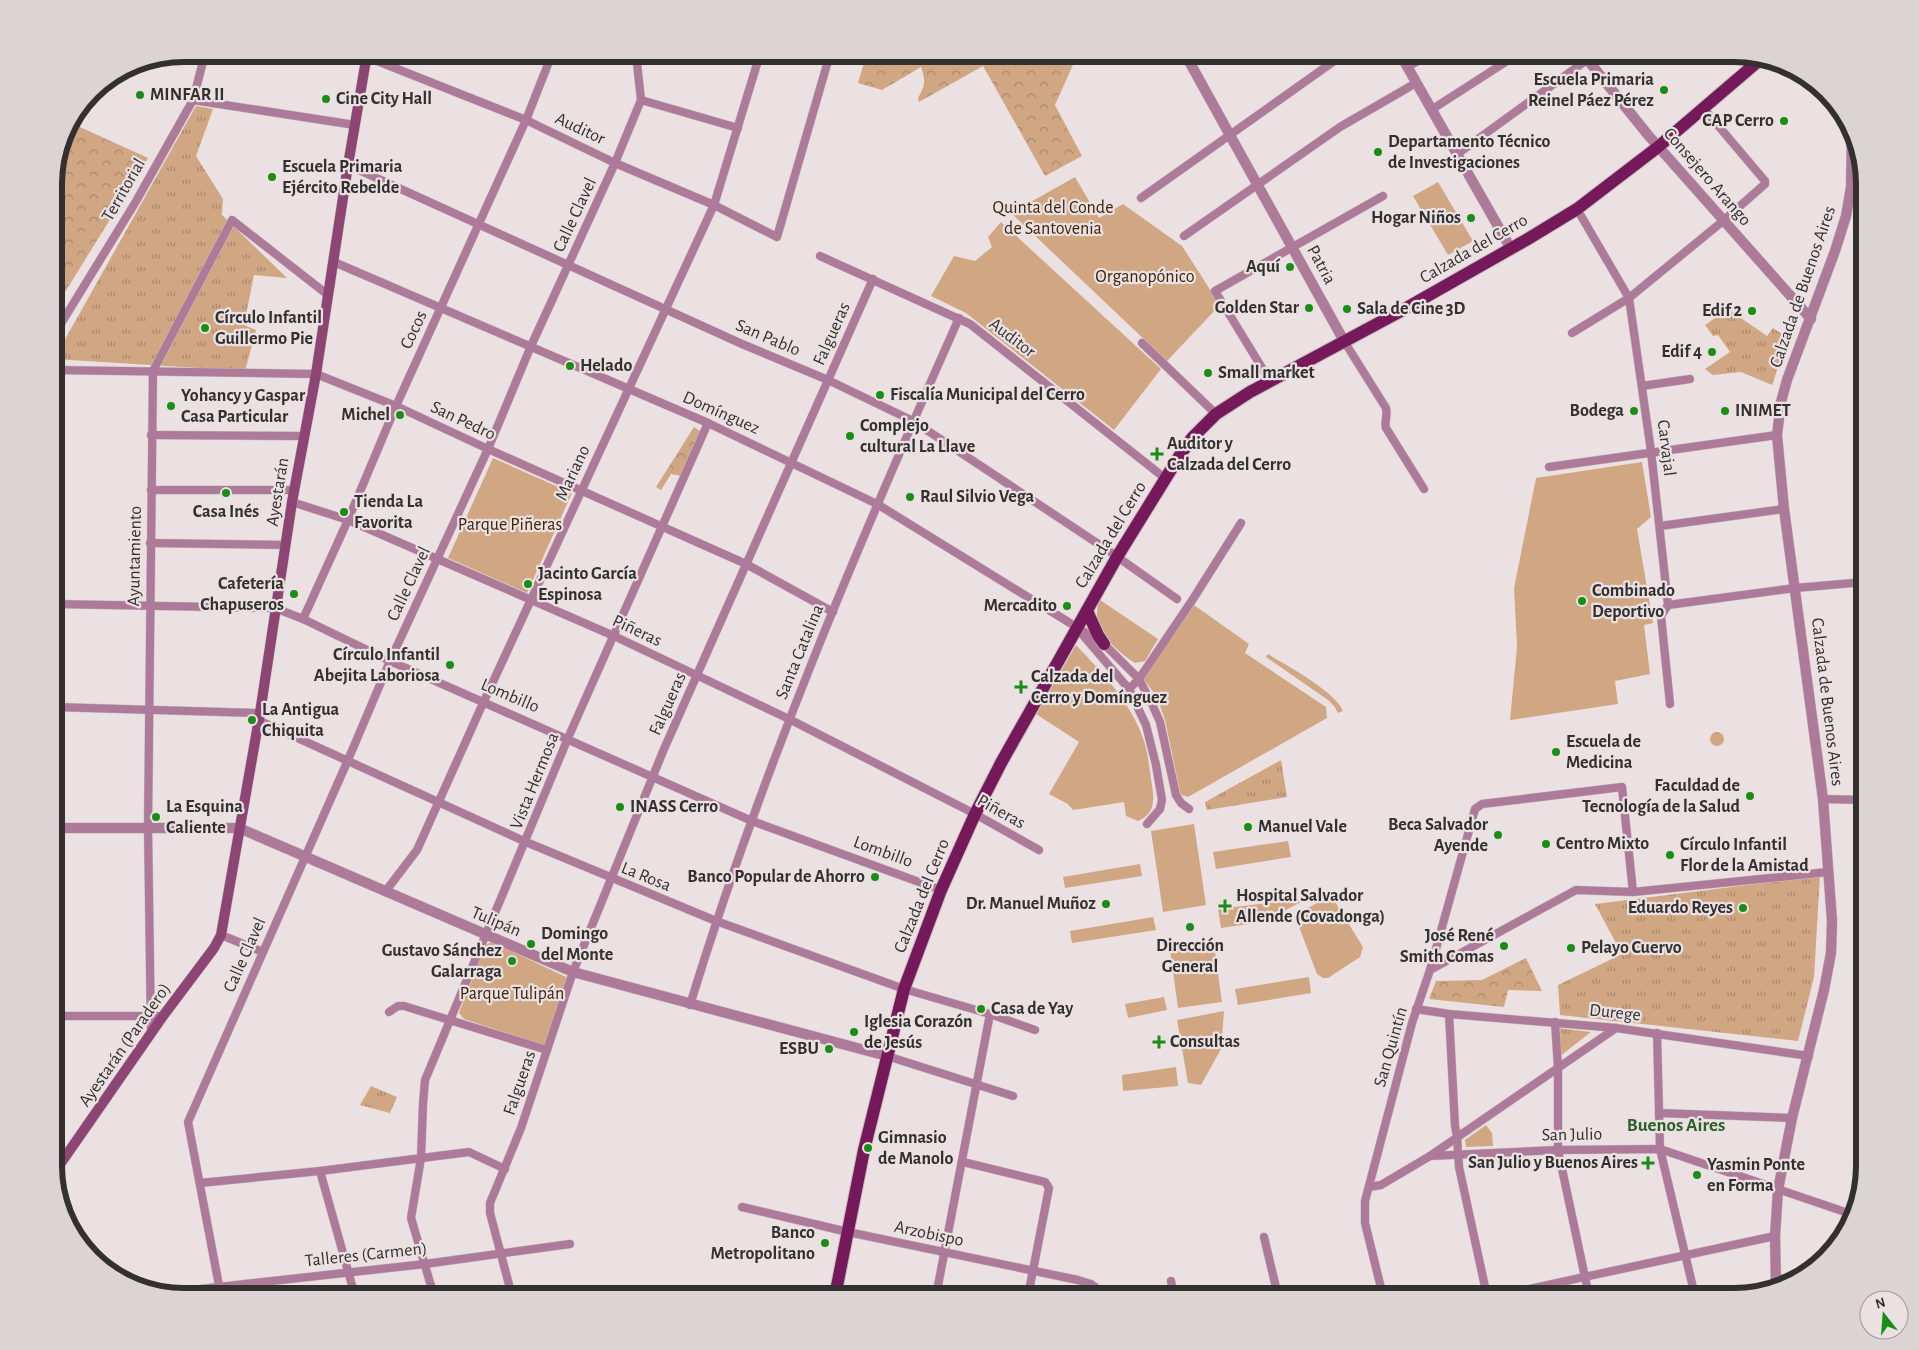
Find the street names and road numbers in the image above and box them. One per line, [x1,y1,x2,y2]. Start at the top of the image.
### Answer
street label: Auditor [552,110,608,148]
street label: Consejero Arango [1660,125,1754,230]
street label: Territorial [99,156,149,224]
street label: Calle Clavel [550,175,600,255]
street label: Calzada de Buenos Aires [1767,204,1839,370]
street label: Calzada del Cerro [1417,211,1531,287]
street label: Patria [1303,242,1339,288]
street label: Falgueras [810,300,854,368]
street label: Cocos [397,308,431,352]
street label: Auditor [985,315,1039,361]
street label: San Pablo [733,316,803,360]
street label: Domínguez [680,388,762,438]
street label: San Pedro [428,398,498,444]
street label: Carvajal [1654,419,1678,477]
street label: Mariano [552,443,594,503]
street label: Ayestarán [264,456,292,528]
street label: Calzada del Cerro [1072,478,1150,592]
street label: Ayuntamiento [125,505,145,606]
street label: Calle Clavel [384,544,434,624]
street label: Santa Catalina [773,602,827,702]
street label: Piñeras [610,612,664,650]
street label: Calzada de Buenos Aires [1808,617,1846,787]
street label: Falgueras [646,670,690,738]
street label: Lombillo [478,676,542,716]
street label: Vista Hermosa [507,730,563,832]
street label: Piñeras [974,792,1028,832]
street label: Lombillo [851,833,915,871]
street label: Calzada del Cerro [891,836,953,956]
street label: La Rosa [619,859,673,895]
street label: Tulipán [469,904,523,940]
street label: Calle Clavel [221,915,269,995]
street label: Ayestarán (Paradero) [76,980,174,1110]
street label: Durege [1588,1001,1642,1025]
street label: San Quintín [1371,1005,1411,1089]
street label: Falgueras [501,1048,539,1118]
street label: San Julio [1541,1125,1603,1145]
street label: Arzobispo [893,1218,965,1250]
street label: Talleres (Carmen) [304,1240,428,1270]

